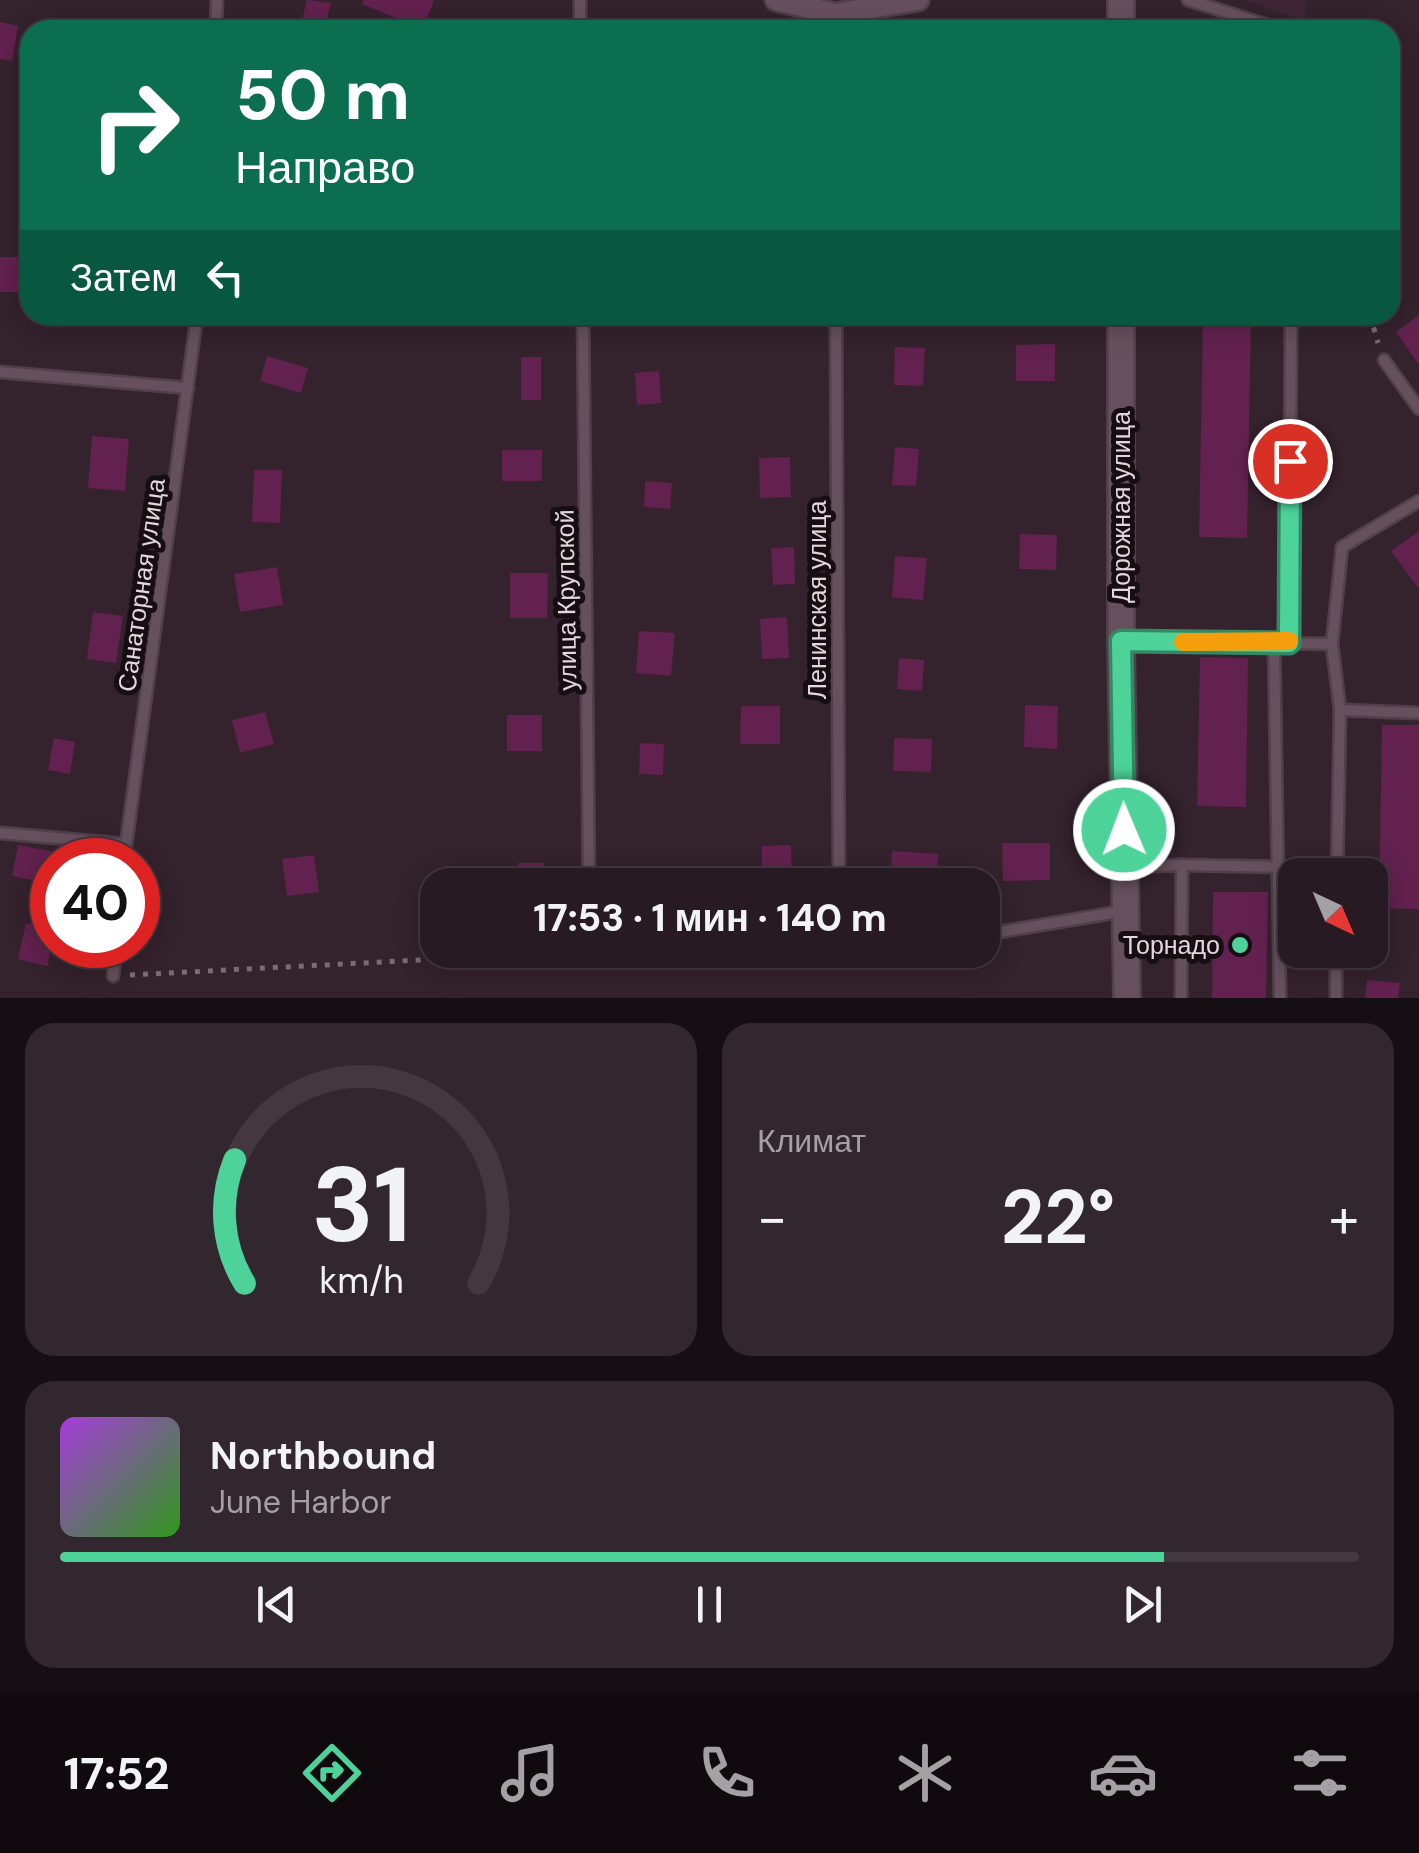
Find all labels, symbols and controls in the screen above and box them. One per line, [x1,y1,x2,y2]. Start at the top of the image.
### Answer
text: 50 m [235,50,410,141]
icon: right [70,60,200,190]
text: Направо [235,138,415,197]
icon: left [198,250,253,305]
text: Затем [70,253,178,303]
street label: Дорожная улица [1105,411,1138,603]
pin [1248,419,1333,504]
icon: arrive [1263,434,1318,489]
street label: Санаторная улица [110,476,173,694]
street label: Ленинская улица [801,501,834,699]
street label: улица Крупской [548,509,585,691]
position arrow [1072,778,1176,882]
speed limit sign: 40 [30,838,160,968]
north arrow [1278,858,1388,968]
map controls [1278,858,1388,968]
text: 17:53 · 1 мин · 140 m [533,893,887,943]
place label: Торнадо [1123,929,1220,962]
marker: Торнадо [1229,934,1251,956]
text: Климат [757,1120,866,1162]
text: 31 [311,1138,411,1273]
text: 22° [1001,1169,1115,1266]
text: − [757,1182,787,1254]
text: + [1329,1182,1359,1254]
text: km/h [319,1258,403,1304]
text: Northbound [210,1431,436,1481]
text: June Harbor [210,1481,391,1523]
icon: previous [249,1577,304,1632]
icon: pause [682,1577,737,1632]
icon: next [1115,1577,1170,1632]
icon: directions [297,1738,367,1808]
icon: music [495,1738,565,1808]
icon: phone [692,1738,762,1808]
icon: climate [890,1738,960,1808]
icon: car [1088,1738,1158,1808]
icon: filters [1285,1738,1355,1808]
text: 17:52 [64,1744,169,1803]

